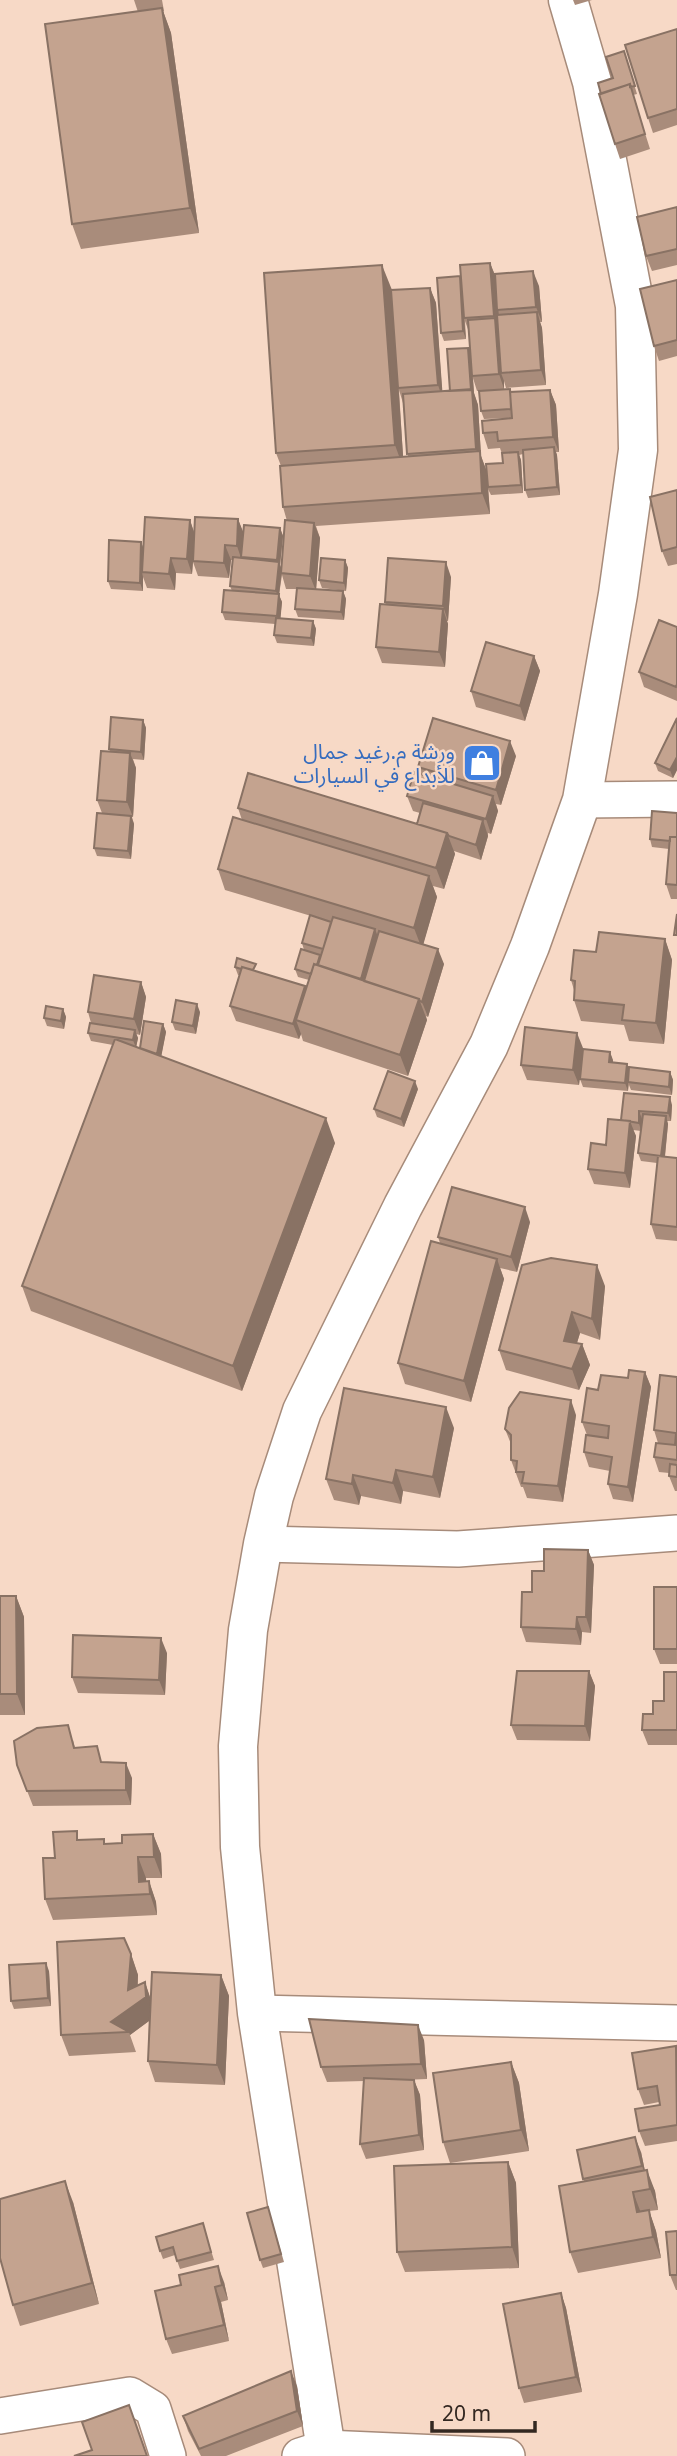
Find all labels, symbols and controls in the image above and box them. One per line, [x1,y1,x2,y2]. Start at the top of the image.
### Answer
place label: ورشة م.رغيد جمال للأبداع في السيارات [293,737,455,792]
shop icon: ورشة م.رغيد جمال للأبداع في السيارات [461,742,503,784]
scale bar [432,2390,535,2434]
text: 20 m [442,2399,491,2427]

